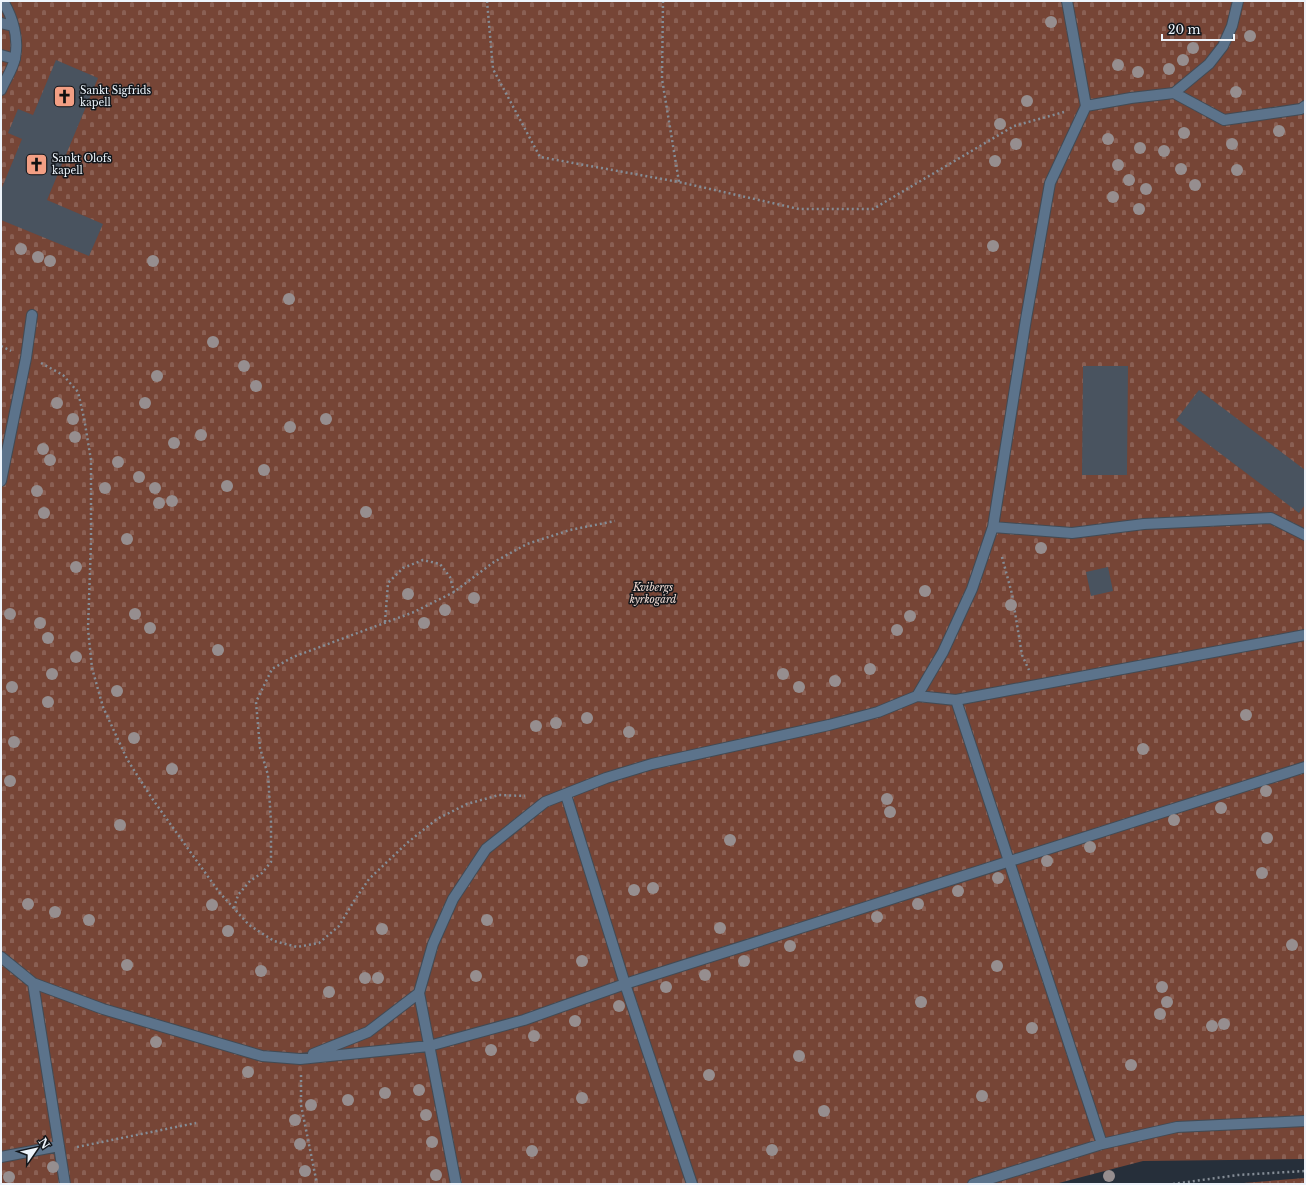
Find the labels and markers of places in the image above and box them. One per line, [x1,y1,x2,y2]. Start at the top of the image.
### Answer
church icon: Sankt Sigfrids kapell [52,83,78,109]
place label: Sankt Sigfrids kapell [80,84,152,109]
church icon: Sankt Olofs kapell [24,151,50,177]
place label: Sankt Olofs kapell [52,152,112,177]

